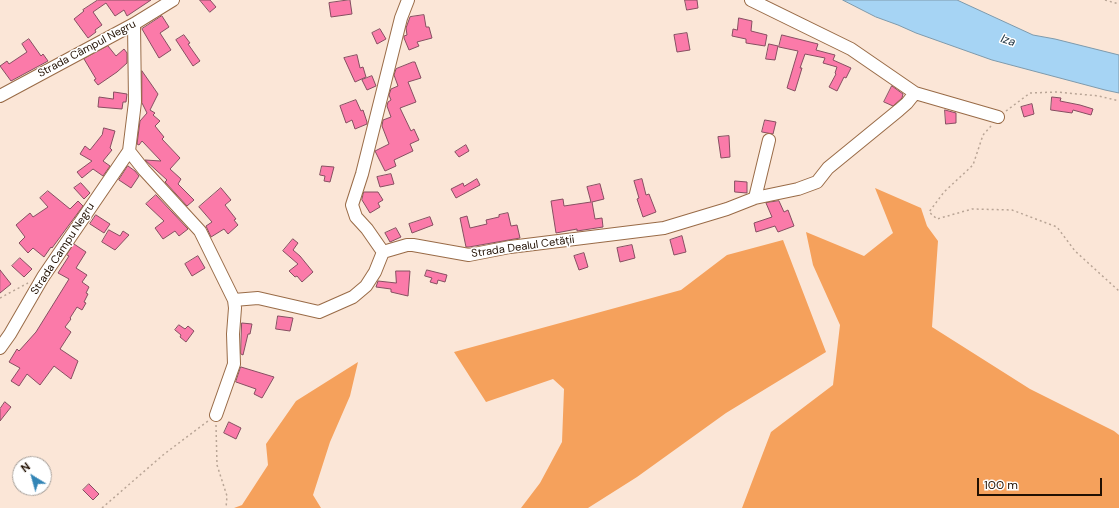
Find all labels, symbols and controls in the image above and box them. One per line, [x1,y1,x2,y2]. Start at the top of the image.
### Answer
street label: Strada Câmpul Negru [36,18,138,80]
water label: Iza [999,32,1017,50]
street label: Strada Campu Negru [28,201,98,297]
street label: Strada Dealul Cetății [471,233,575,261]
north arrow [12,456,52,496]
text: N [18,459,33,475]
scale bar [979,470,1104,496]
text: 100 m [984,477,1018,493]

